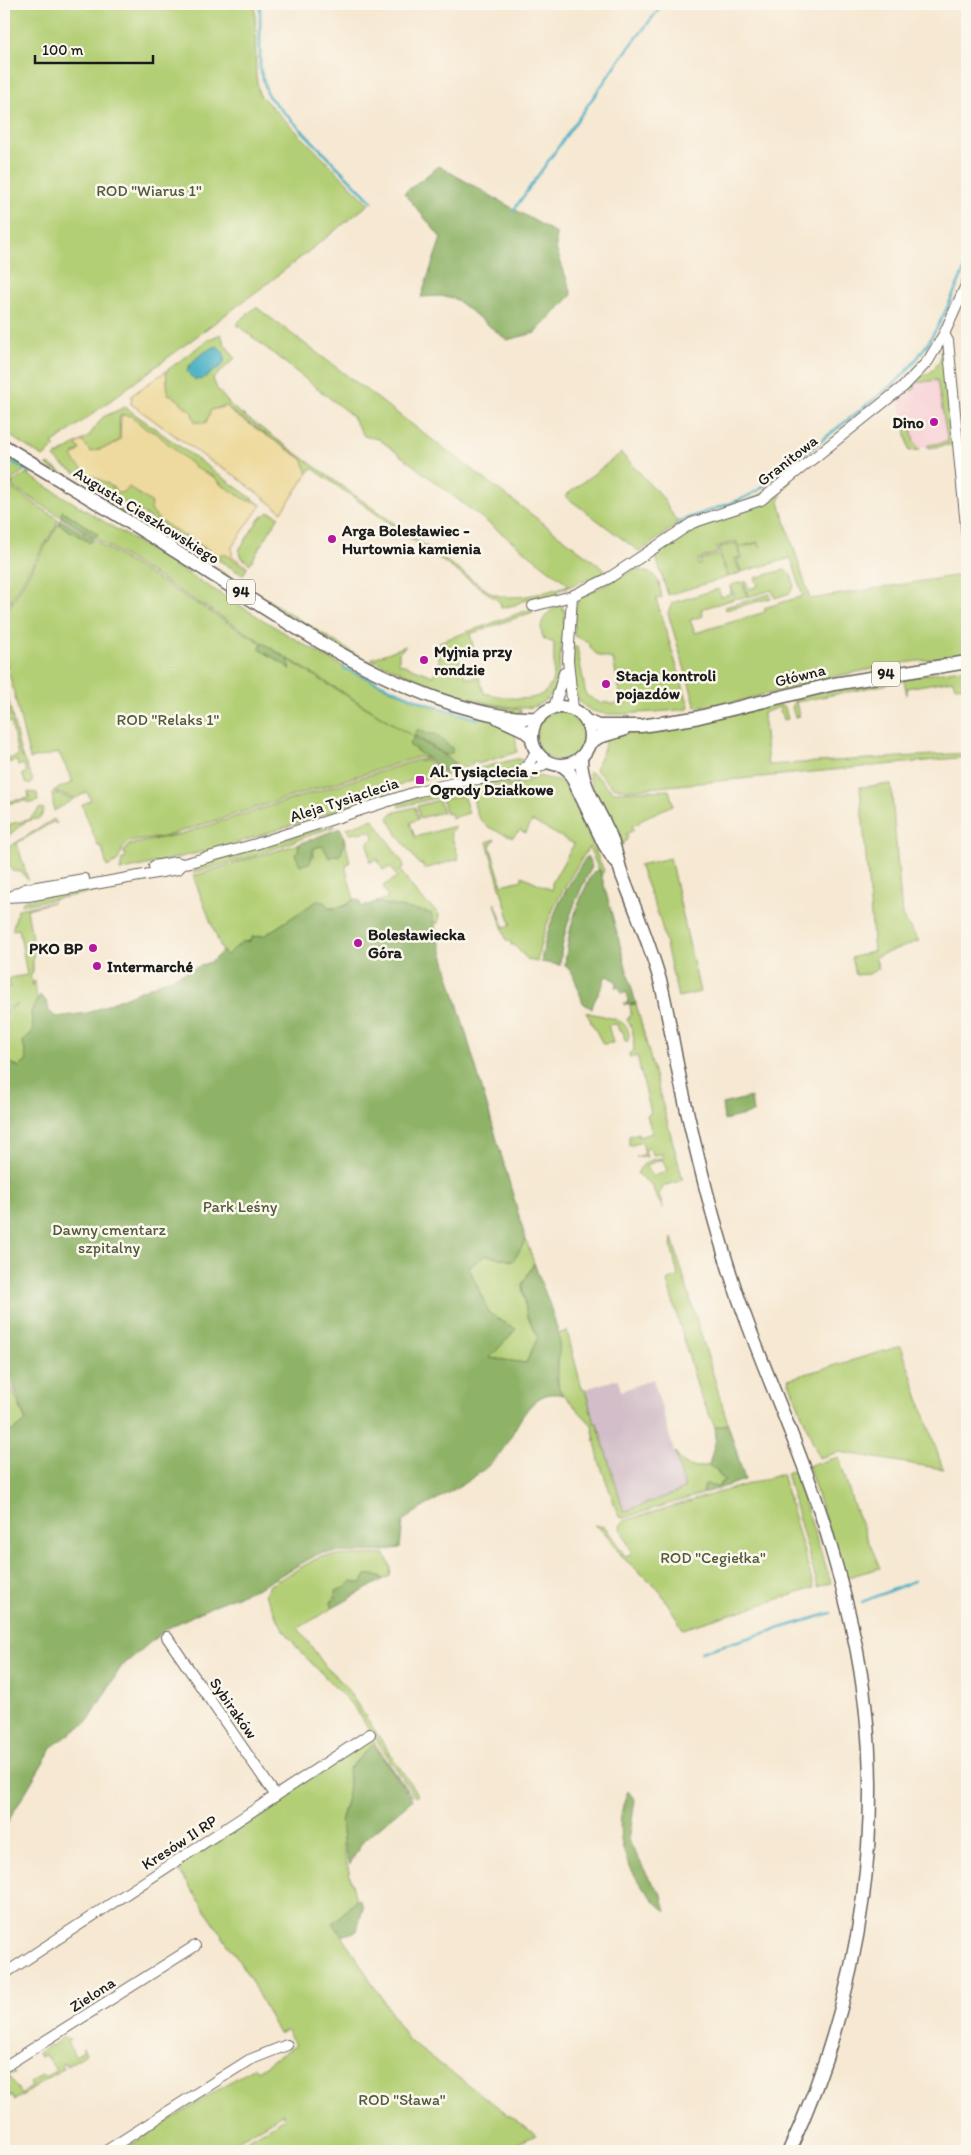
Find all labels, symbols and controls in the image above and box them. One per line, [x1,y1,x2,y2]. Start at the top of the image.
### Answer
scale bar [35,32,152,64]
text: 100 m [42,41,84,59]
park label: ROD "Wiarus 1" [96,181,202,200]
place label: Dino [892,413,924,432]
marker: Dino [928,416,940,428]
street label: Granitowa [753,430,822,490]
street label: Augusta Cieszkowskiego [70,463,223,568]
place label: Arga Bolesławiec - Hurtownia kamienia [341,521,482,558]
marker: Arga Bolesławiec - Hurtownia kamienia [326,533,338,545]
road number: 94 [227,580,255,604]
place label: Myjnia przy rondzie [434,642,513,679]
marker: Myjnia przy rondzie [418,654,430,666]
street label: Główna [773,660,828,691]
road number: 94 [872,662,900,686]
place label: Stacja kontroli pojazdów [615,666,716,704]
marker: Stacja kontroli pojazdów [600,678,612,690]
park label: ROD "Relaks 1" [117,710,220,729]
place label: Al. Tysiąclecia - Ogrody Działkowe [429,762,554,800]
street label: Aleja Tysiąclecia [287,773,402,826]
marker: Al. Tysiąclecia - Ogrody Działkowe [414,774,426,786]
place label: Bolesławiecka Góra [368,925,466,962]
marker: Bolesławiecka Góra [352,937,364,949]
place label: PKO BP [29,939,84,958]
marker: PKO BP [87,942,99,954]
place label: Intermarché [107,957,193,976]
marker: Intermarché [91,960,103,972]
park label: Park Leśny [203,1197,278,1216]
park label: Dawny cmentarz szpitalny [52,1220,167,1257]
park label: ROD "Cegiełka" [660,1548,766,1567]
street label: Sybiraków [206,1674,262,1743]
street label: Kresów II RP [138,1811,221,1874]
street label: Zielona [66,1972,119,2016]
park label: ROD "Sława" [358,2090,446,2109]

